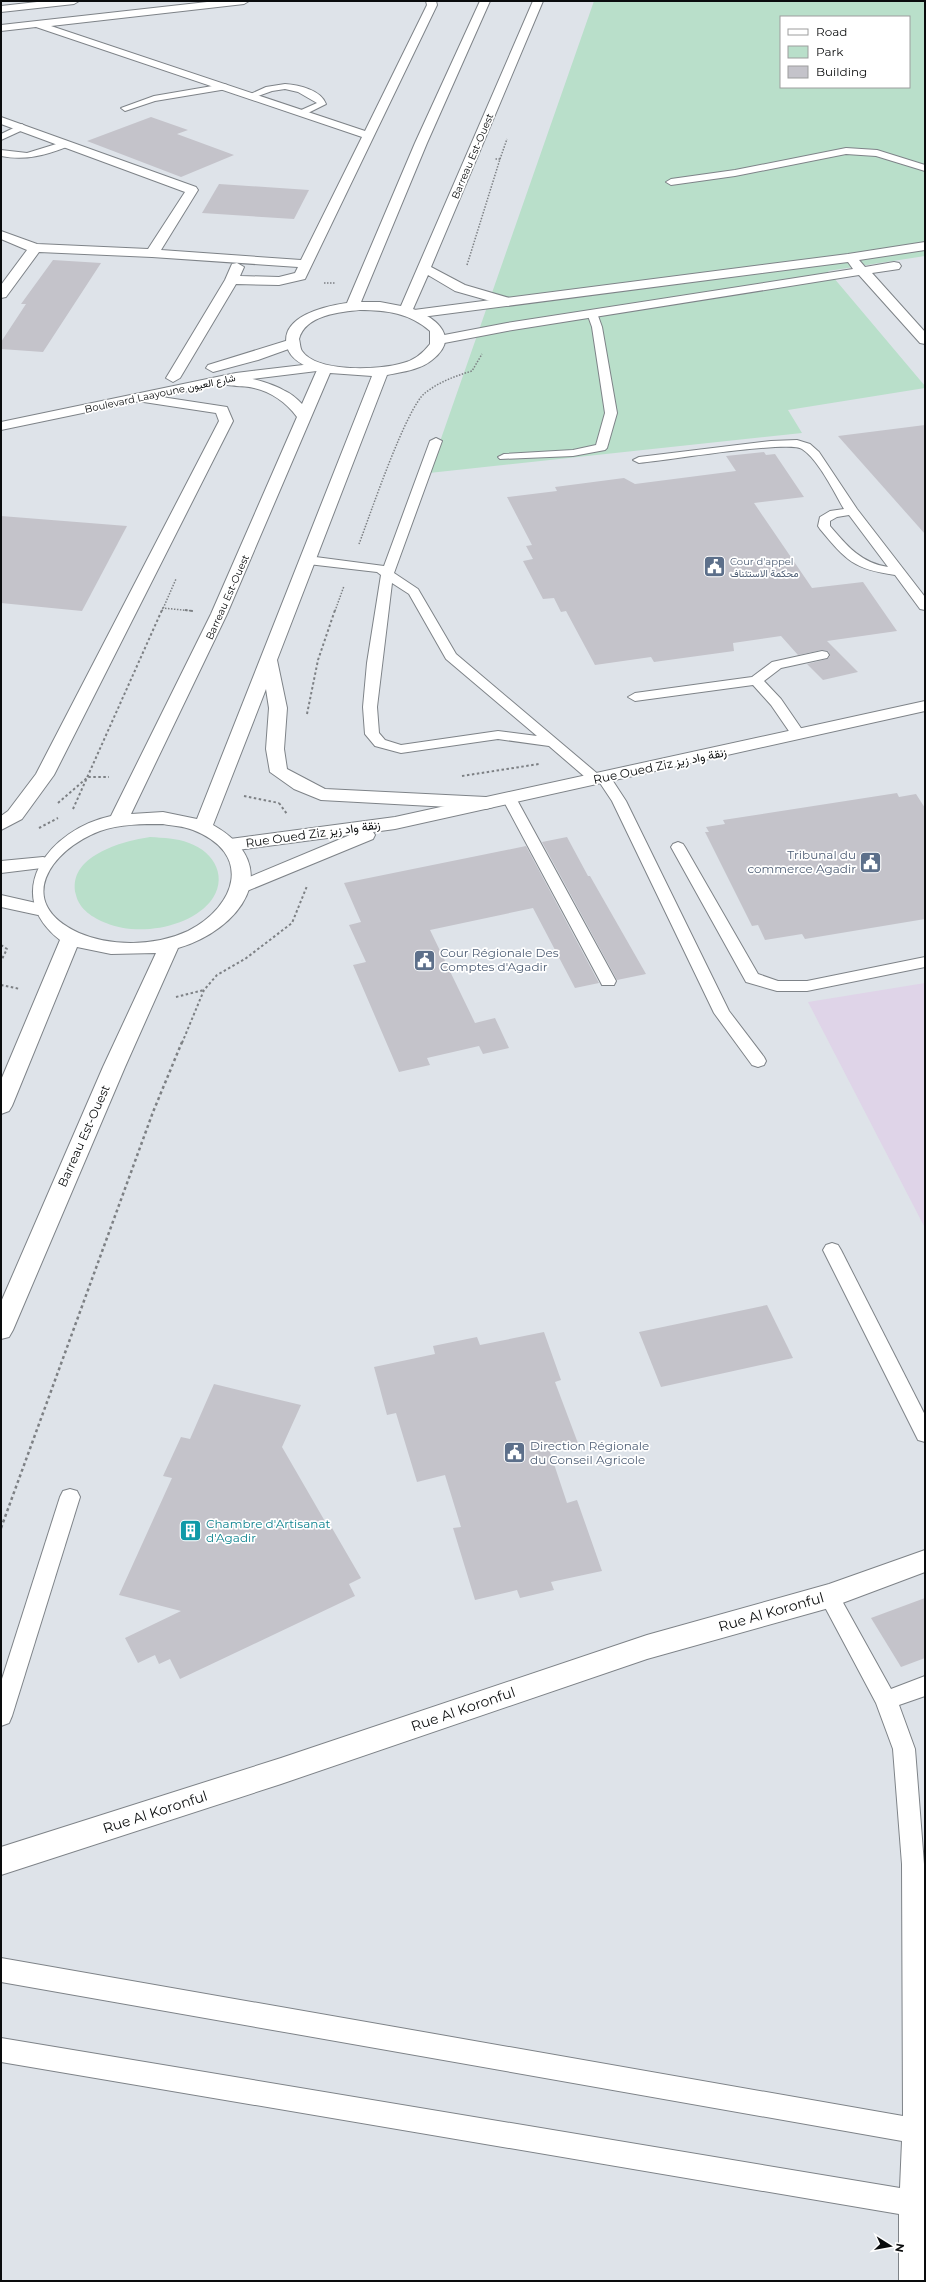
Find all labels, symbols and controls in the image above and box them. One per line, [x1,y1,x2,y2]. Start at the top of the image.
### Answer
legend [780,16,910,88]
text: Road [816,24,847,39]
text: Park [816,44,844,59]
text: Building [816,64,867,79]
street label: Barreau Est-Ouest [449,111,496,201]
street label: Boulevard Laayoune شارع العيون [84,371,237,416]
street label: Barreau Est-Ouest [203,553,252,642]
public building icon: Cour d'appel محكمة الاستئناف [701,554,727,580]
place label: Cour d'appel محكمة الاستئناف [730,555,799,580]
street label: Rue Oued Ziz زنقة واد زيز [592,744,728,788]
street label: Rue Oued Ziz زنقة واد زيز [245,817,381,851]
place label: Tribunal du commerce Agadir [747,847,856,876]
public building icon: Tribunal du commerce Agadir [858,849,884,875]
place label: Cour Régionale Des Comptes d'Agadir [440,945,559,974]
public building icon: Cour Régionale Des Comptes d'Agadir [411,947,437,973]
street label: Barreau Est-Ouest [54,1082,113,1189]
place label: Direction Régionale du Conseil Agricole [530,1438,649,1467]
public building icon: Direction Régionale du Conseil Agricole [502,1440,528,1466]
place label: Chambre d'Artisanat d'Agadir [206,1516,330,1545]
building icon: Chambre d'Artisanat d'Agadir [178,1518,204,1544]
street label: Rue Al Koronful [716,1588,826,1636]
street label: Rue Al Koronful [408,1683,518,1735]
street label: Rue Al Koronful [100,1787,210,1837]
north arrow [870,2226,910,2266]
text: N [892,2242,908,2254]

